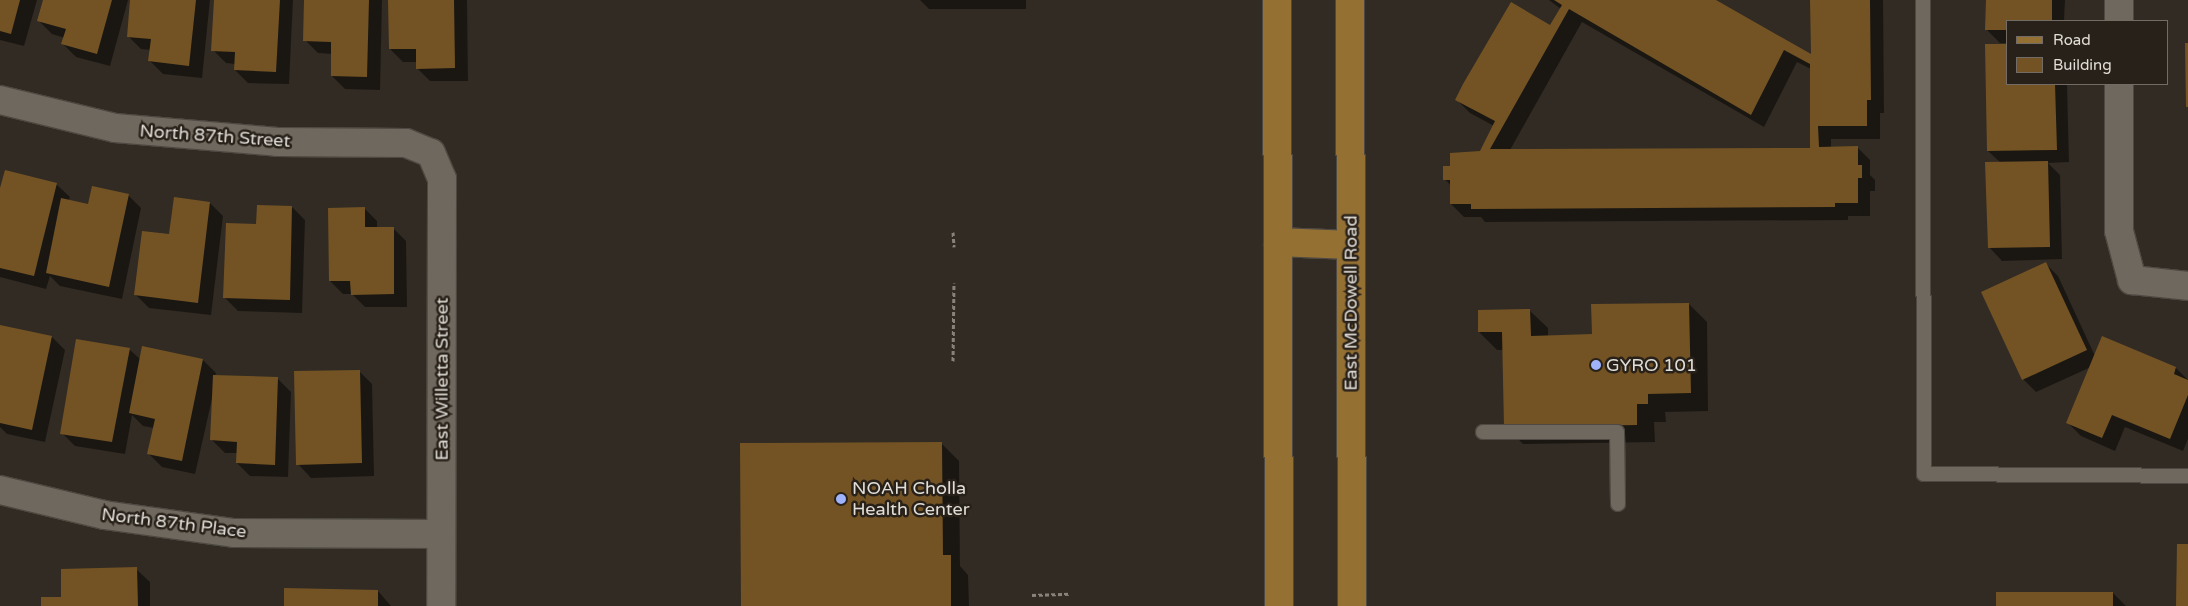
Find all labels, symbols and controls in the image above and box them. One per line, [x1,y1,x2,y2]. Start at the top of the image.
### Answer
legend [2006,20,2168,85]
text: Road [2053,31,2091,49]
text: Building [2053,56,2112,74]
street label: North 87th Street [139,120,291,152]
street label: East McDowell Road [1340,215,1362,391]
street label: East Willetta Street [431,297,453,461]
place label: GYRO 101 [1606,354,1697,376]
marker: GYRO 101 [1590,359,1602,371]
place label: NOAH Cholla Health Center [852,478,970,520]
marker: NOAH Cholla Health Center [834,492,848,506]
street label: North 87th Place [100,503,248,543]

